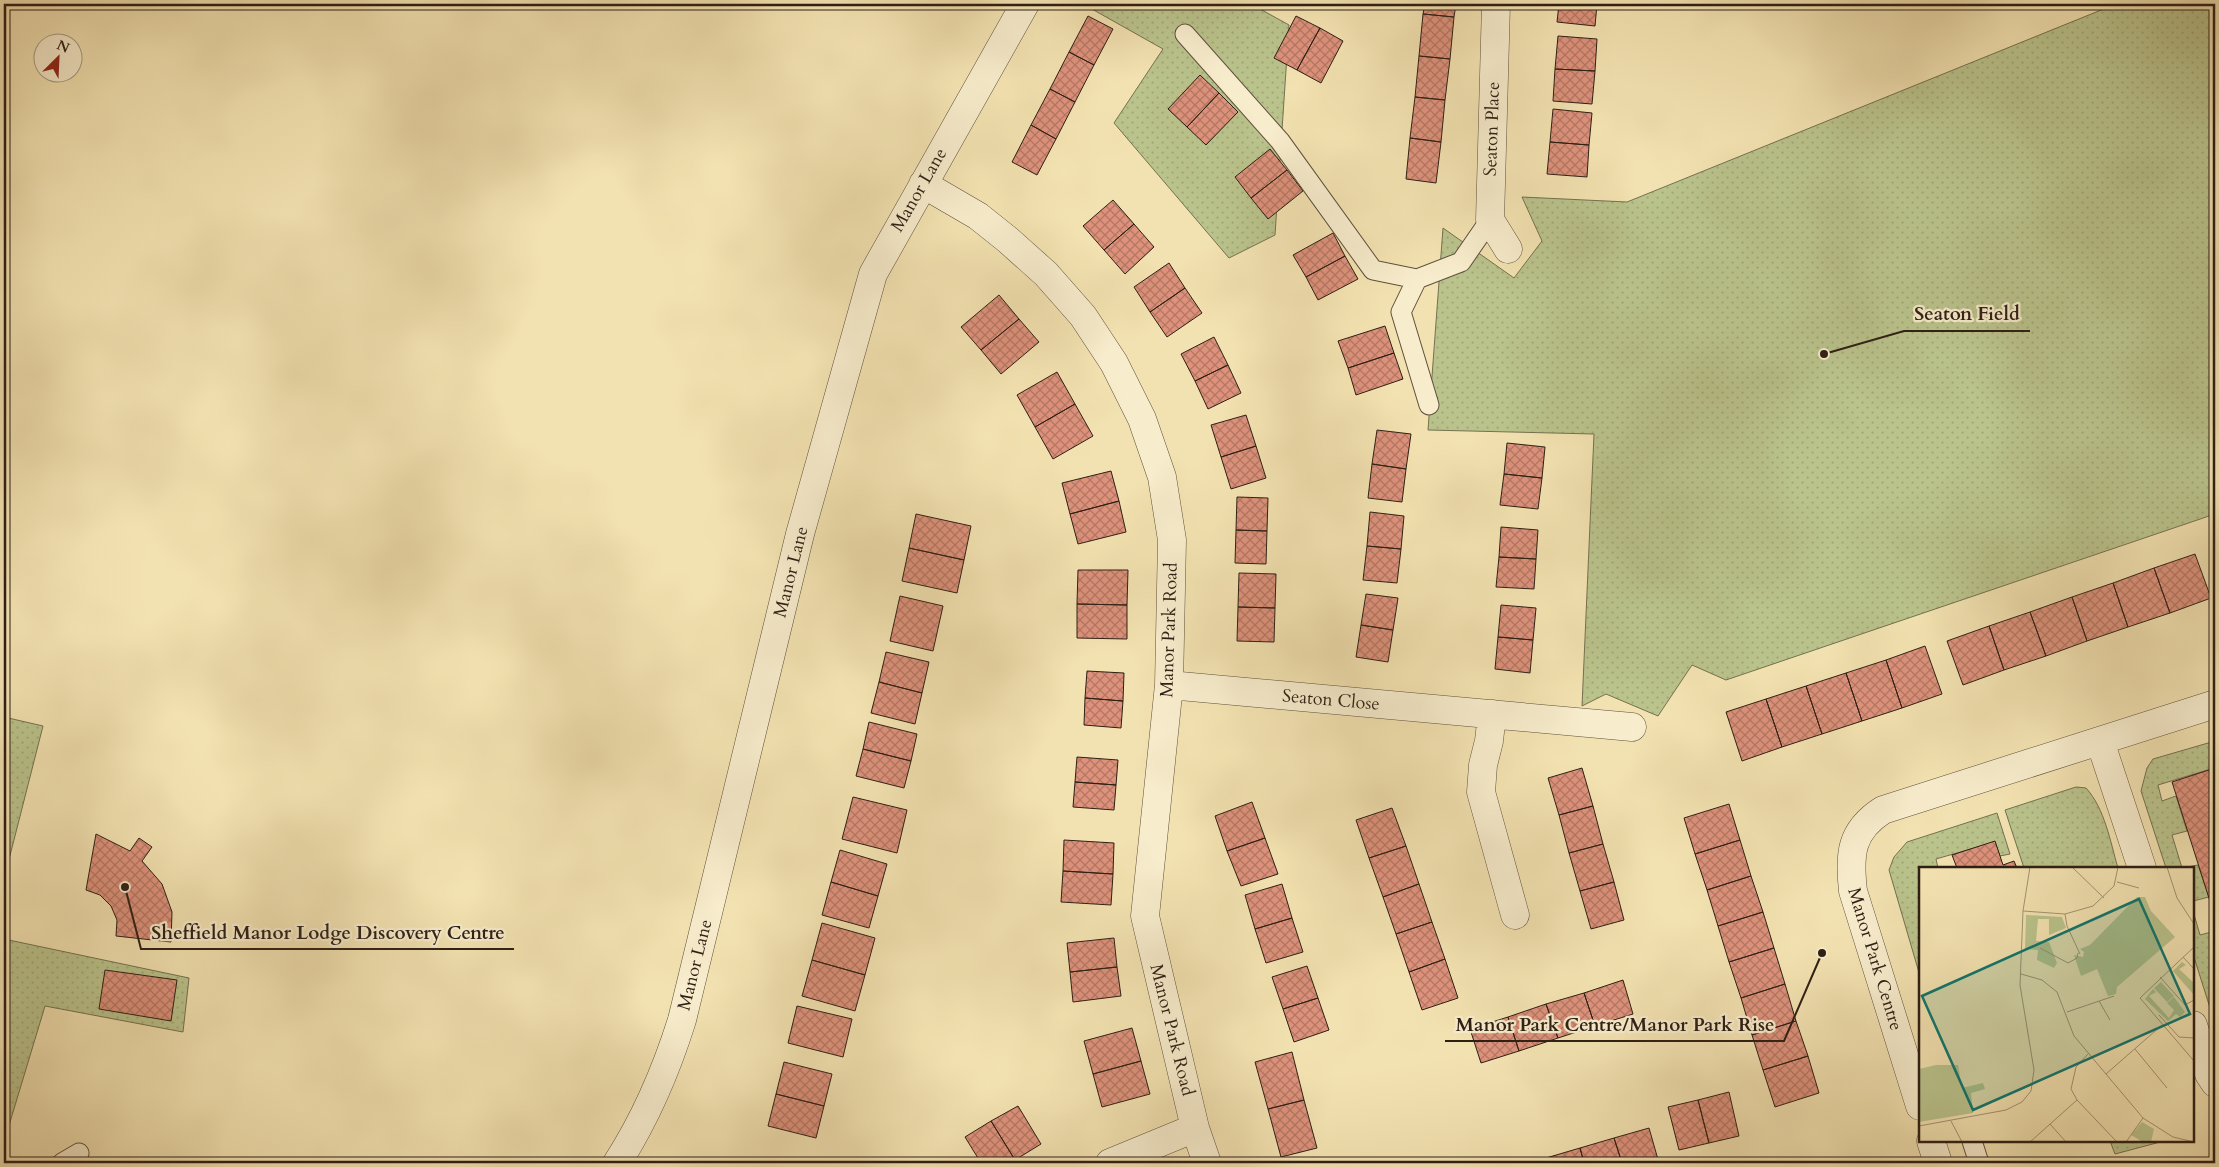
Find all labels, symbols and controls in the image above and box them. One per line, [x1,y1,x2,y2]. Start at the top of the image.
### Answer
north arrow [32,32,82,82]
text: N [54,35,73,58]
street label: Seaton Place [1478,81,1506,177]
street label: Manor Lane [885,143,953,237]
callout: Seaton Field [1904,297,2030,331]
text: Seaton Field [1914,301,2020,327]
street label: Manor Lane [768,524,814,620]
street label: Manor Park Road [1154,562,1184,698]
street label: Seaton Close [1281,683,1381,717]
inset map [1919,867,2194,1142]
street label: Manor Park Centre [1841,885,1909,1033]
callout: Sheffield Manor Lodge Discovery Centre [141,915,514,949]
street label: Manor Lane [672,917,718,1013]
text: Sheffield Manor Lodge Discovery Centre [151,920,505,946]
street label: Manor Park Road [1144,961,1201,1099]
callout: Manor Park Centre/Manor Park Rise [1445,1007,1784,1041]
text: Manor Park Centre/Manor Park Rise [1456,1012,1774,1038]

